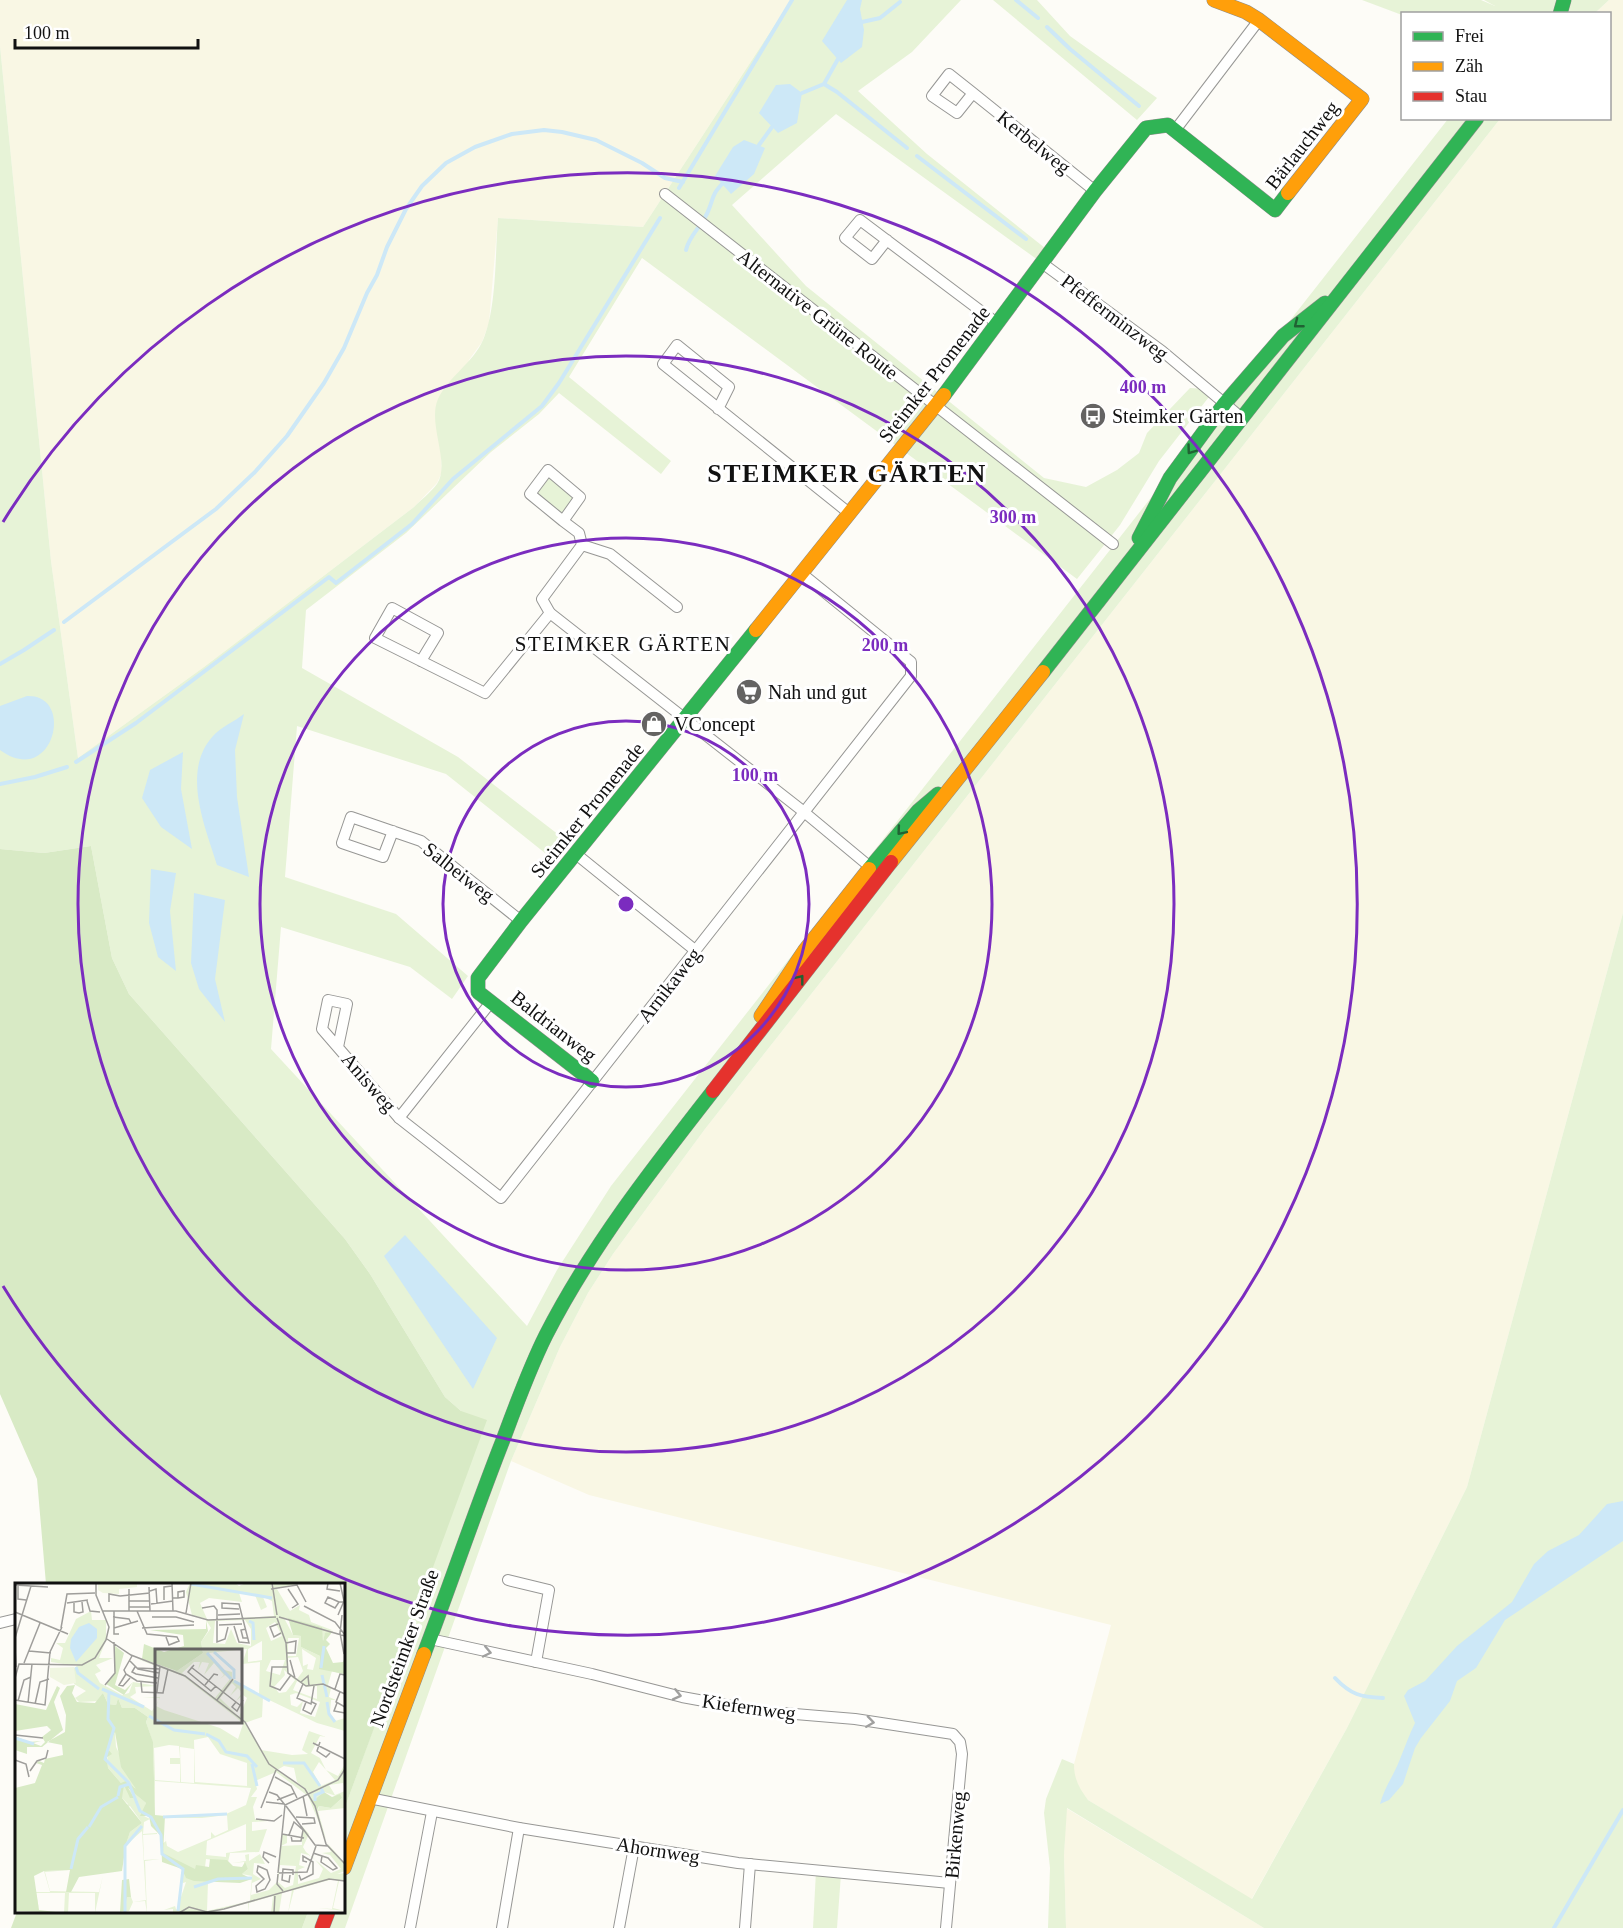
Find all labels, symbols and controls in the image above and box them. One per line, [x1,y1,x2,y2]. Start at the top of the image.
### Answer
scale bar [15,12,198,50]
legend [1401,12,1611,120]
text: 100 m [24,23,70,43]
text: Frei [1455,26,1484,46]
text: Zäh [1455,56,1483,76]
text: Stau [1455,86,1487,106]
street label: Bärlauchweg [1261,97,1344,194]
street label: Kerbelweg [992,106,1075,179]
street label: Alternative Grüne Route [733,244,903,384]
street label: Pfefferminzweg [1056,270,1173,365]
street label: Steimker Promenade [874,301,994,447]
one-way arrow [1294,316,1305,327]
text: 400 m [1120,377,1166,397]
bus stop icon: Steimker Gärten [1078,401,1108,431]
place label: Steimker Gärten [1112,405,1244,427]
one-way arrow [1187,444,1198,455]
district label: STEIMKER GÄRTEN [707,459,987,488]
text: 300 m [990,507,1036,527]
district label: STEIMKER GÄRTEN [515,632,731,656]
text: 200 m [862,635,908,655]
supermarket icon: Nah und gut [734,677,764,707]
place label: Nah und gut [768,681,867,704]
shop icon: VConcept [639,709,669,739]
place label: VConcept [674,713,756,736]
street label: Steimker Promenade [526,738,648,882]
text: 100 m [732,765,778,785]
one-way arrow [897,824,908,835]
street label: Salbeiweg [419,838,499,907]
centre of rings [616,894,636,914]
street label: Arnikaweg [633,943,706,1027]
one-way arrow [793,974,804,985]
street label: Baldrianweg [506,986,601,1067]
street label: Anisweg [337,1048,401,1117]
street label: Nordsteimker Straße [365,1566,443,1730]
inset map [15,1583,345,1913]
one-way arrow [482,1645,492,1658]
one-way arrow [672,1688,682,1701]
street label: Kiefernweg [701,1690,797,1725]
one-way arrow [865,1715,875,1727]
street label: Birkenweg [940,1790,971,1880]
street label: Ahornweg [614,1833,701,1868]

